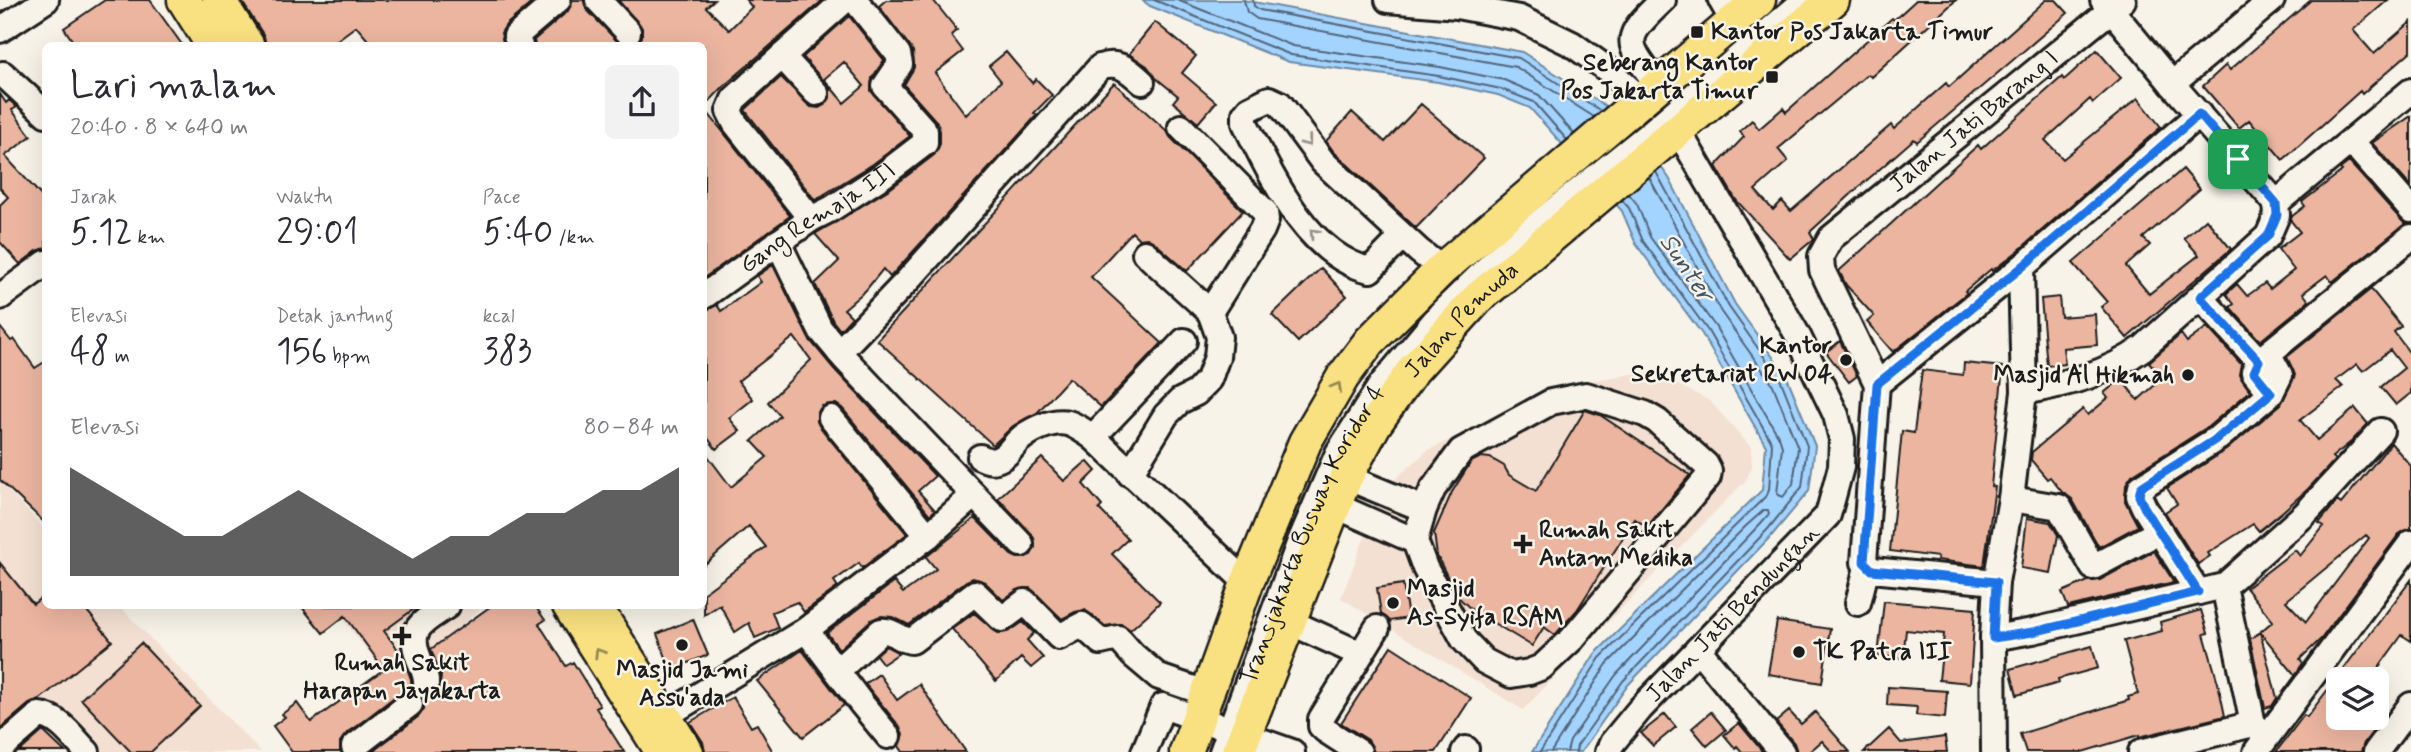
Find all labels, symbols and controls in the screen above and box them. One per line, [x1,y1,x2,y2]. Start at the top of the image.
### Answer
place label: Kantor Pos Jakarta Timur [1711,17,1993,48]
marker: Kantor Pos Jakarta Timur [1689,24,1705,40]
street label: Jalan Jati Barang I [1883,43,2065,200]
place label: Seberang Kantor Pos Jakarta Timur [1561,48,1759,107]
text: Lari malam [70,62,277,111]
button: share [605,65,679,139]
marker: Seberang Kantor Pos Jakarta Timur [1764,69,1780,85]
text: 20:40 · 8 × 640 m [70,113,248,143]
pin [2208,129,2268,189]
one-way arrow [1299,134,1312,146]
icon: arrive [2219,140,2257,178]
street label: Gang Remaja III [734,156,902,281]
text: Jarak [70,185,117,210]
text: Waktu [276,185,332,210]
text: Pace [483,185,520,210]
text: 5.12 [70,210,132,256]
text: 29:01 [276,210,358,256]
text: 5:40 [483,210,553,256]
text: km [132,225,165,250]
text: /km [553,225,595,250]
water label: Sunter [1651,227,1723,312]
one-way arrow [1310,229,1323,242]
street label: Jalan Pemuda [1398,255,1525,385]
text: Elevasi [70,304,127,329]
text: Detak jantung [276,304,393,329]
text: kcal [483,304,515,329]
text: 48 [70,329,110,375]
text: 156 [276,329,327,375]
text: 383 [483,329,532,375]
place label: Kantor Sekretariat RW 04 [1631,331,1832,390]
text: m [110,344,130,369]
text: bpm [327,344,371,369]
marker: Kantor Sekretariat RW 04 [1838,352,1854,368]
place label: Masjid Al Hikmah [1993,360,2174,392]
marker: Masjid Al Hikmah [2180,367,2196,383]
street label: Transjakarta Busway Koridor 4 [1233,379,1393,689]
one-way arrow [1328,382,1341,395]
text: Elevasi [70,413,139,443]
text: 80–84 m [584,413,679,443]
place label: Rumah Sakit Antam Medika [1539,515,1693,574]
street label: Jalan Jati Bendungan [1639,517,1826,709]
marker: Rumah Sakit Antam Medika [1513,534,1533,554]
place label: Masjid As-Syifa RSAM [1407,574,1564,633]
marker: Masjid As-Syifa RSAM [1385,595,1401,611]
marker: Rumah Sakit Harapan Jayakarta [392,626,412,646]
marker: Masjid Jami Assu'ada [674,637,690,653]
place label: TK Patra III [1813,637,1952,668]
marker: TK Patra III [1791,644,1807,660]
place label: Rumah Sakit Harapan Jayakarta [303,648,501,707]
one-way arrow [594,648,607,661]
place label: Masjid Jami Assu'ada [616,655,748,714]
map controls [2326,667,2389,730]
button: layers [2326,667,2389,730]

